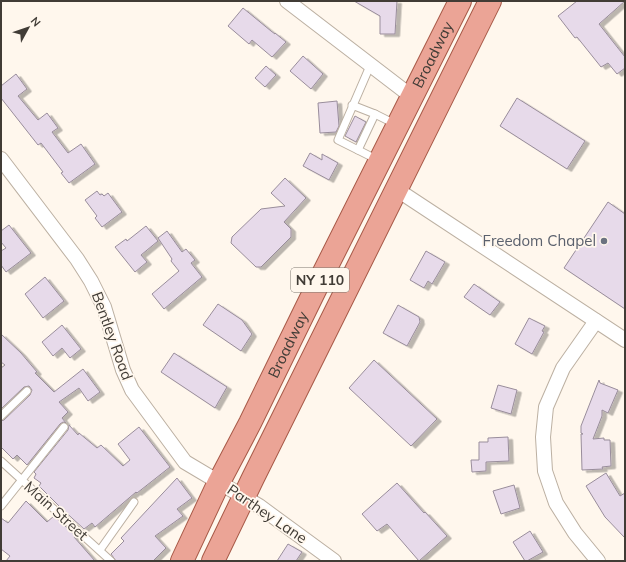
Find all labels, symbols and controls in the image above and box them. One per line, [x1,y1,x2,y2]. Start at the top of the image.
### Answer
north arrow [8,8,48,48]
text: N [28,14,44,29]
street label: Broadway [408,18,457,91]
place label: Freedom Chapel [483,231,596,250]
marker: Freedom Chapel [599,236,609,246]
road number: NY 110 [291,268,349,292]
street label: Bentley Road [88,289,137,383]
street label: Broadway [263,308,312,381]
street label: Main Street [20,477,92,544]
street label: Parthey Lane [224,480,311,547]

